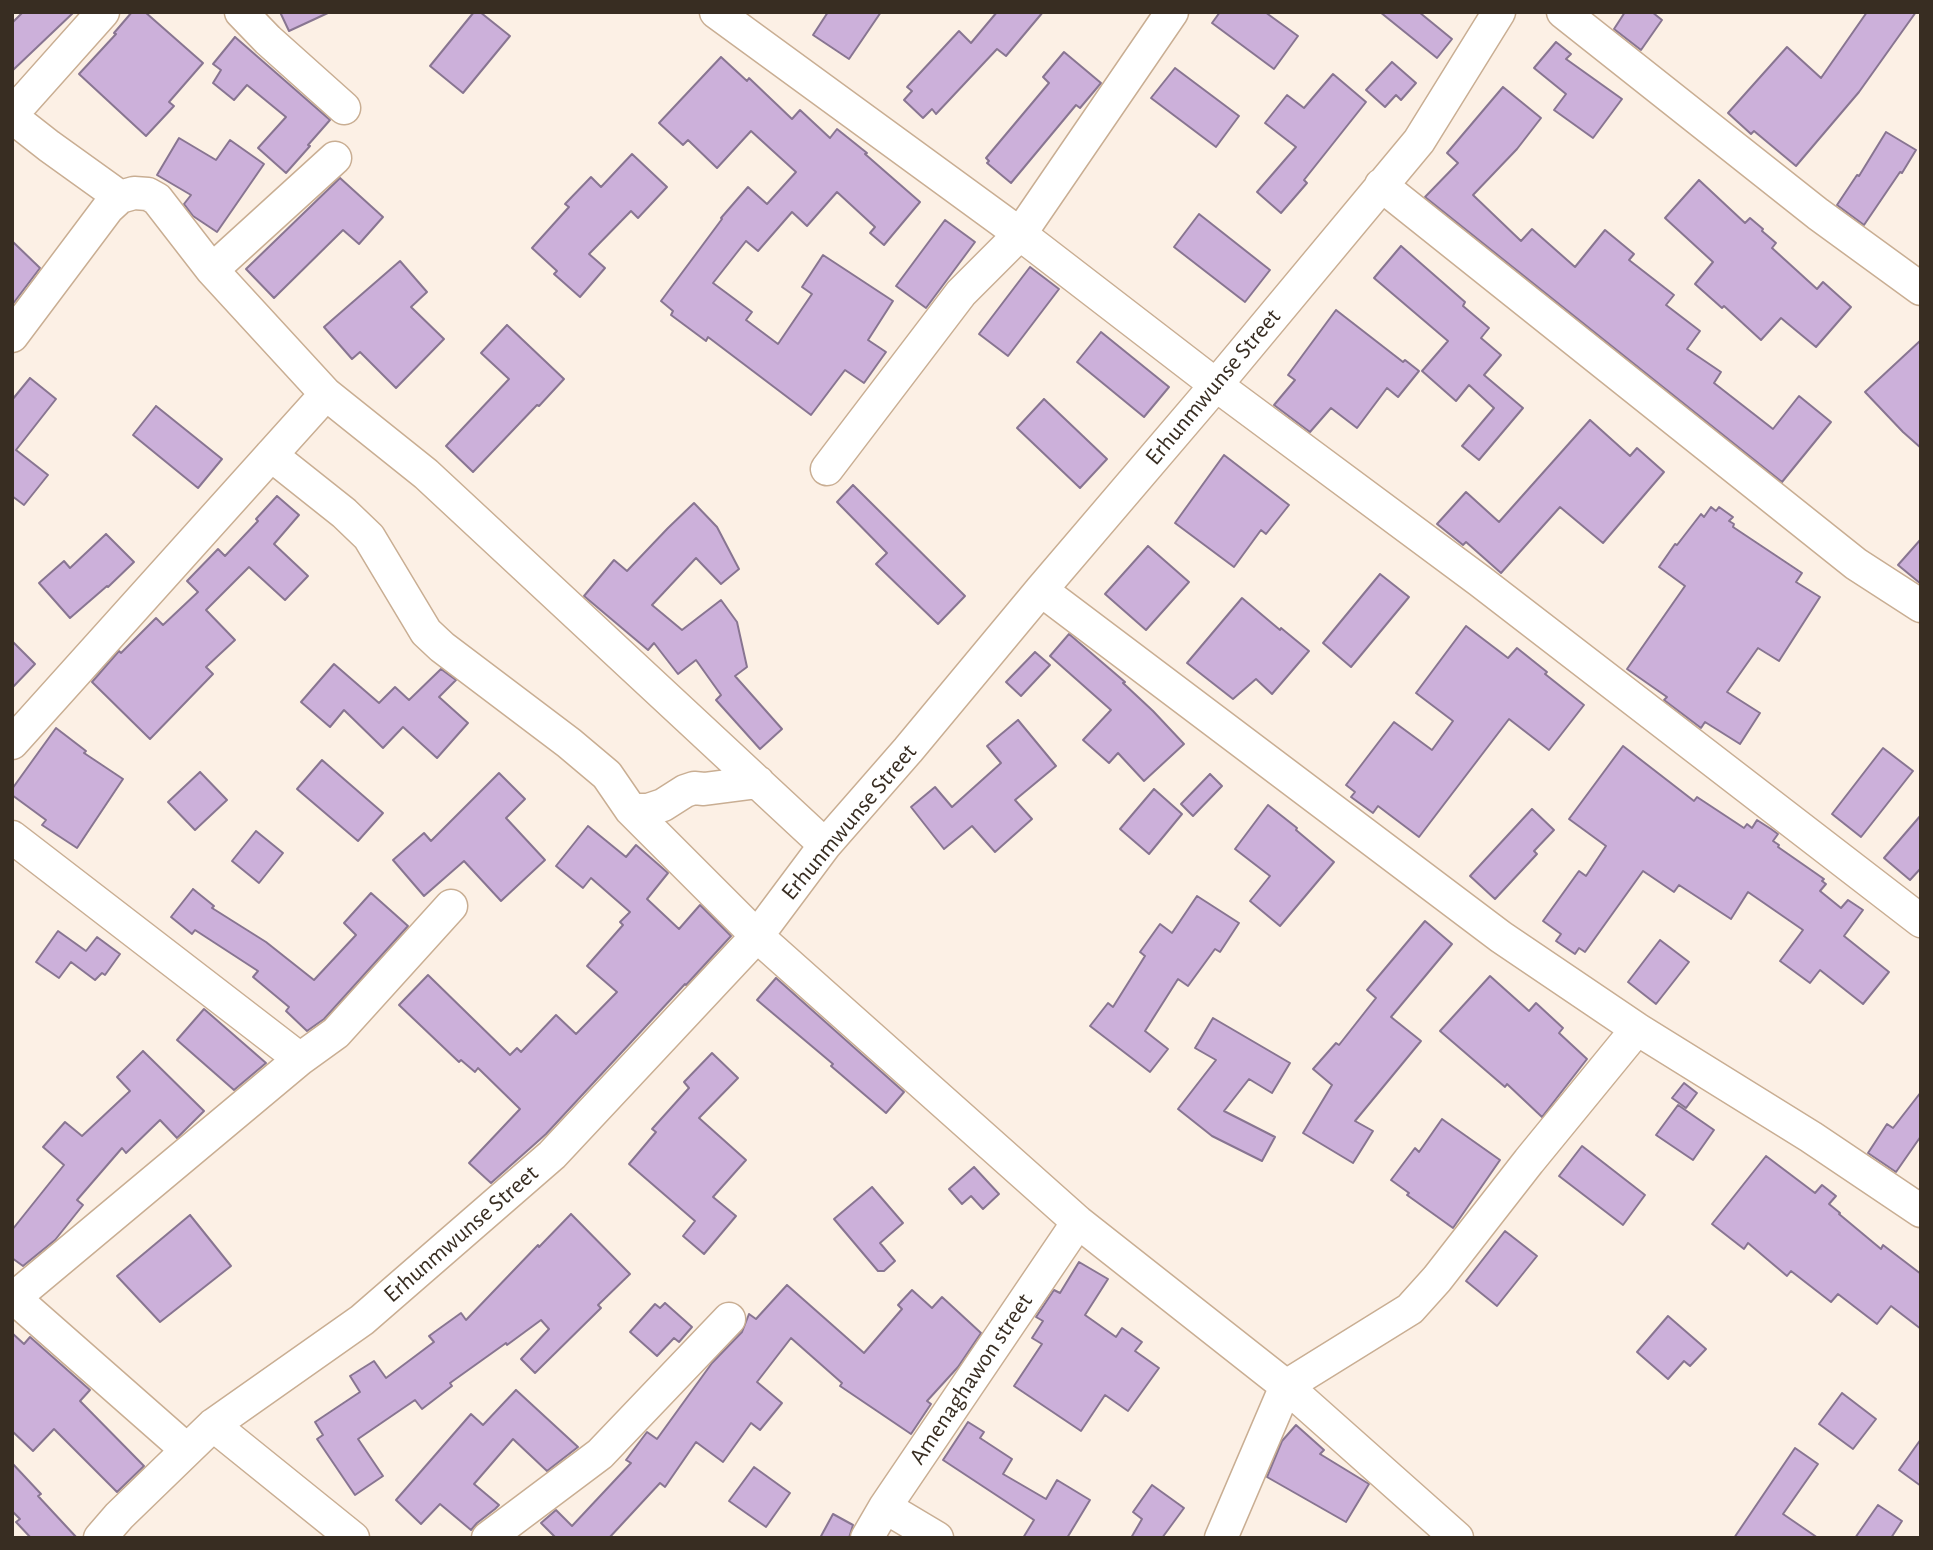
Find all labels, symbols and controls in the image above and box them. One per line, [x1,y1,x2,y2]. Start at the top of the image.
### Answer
street label: Erhunmwunse Street [1139,303,1287,471]
street label: Erhunmwunse Street [775,738,923,906]
street label: Erhunmwunse Street [378,1159,544,1309]
street label: Amenaghawon street [903,1288,1039,1470]

